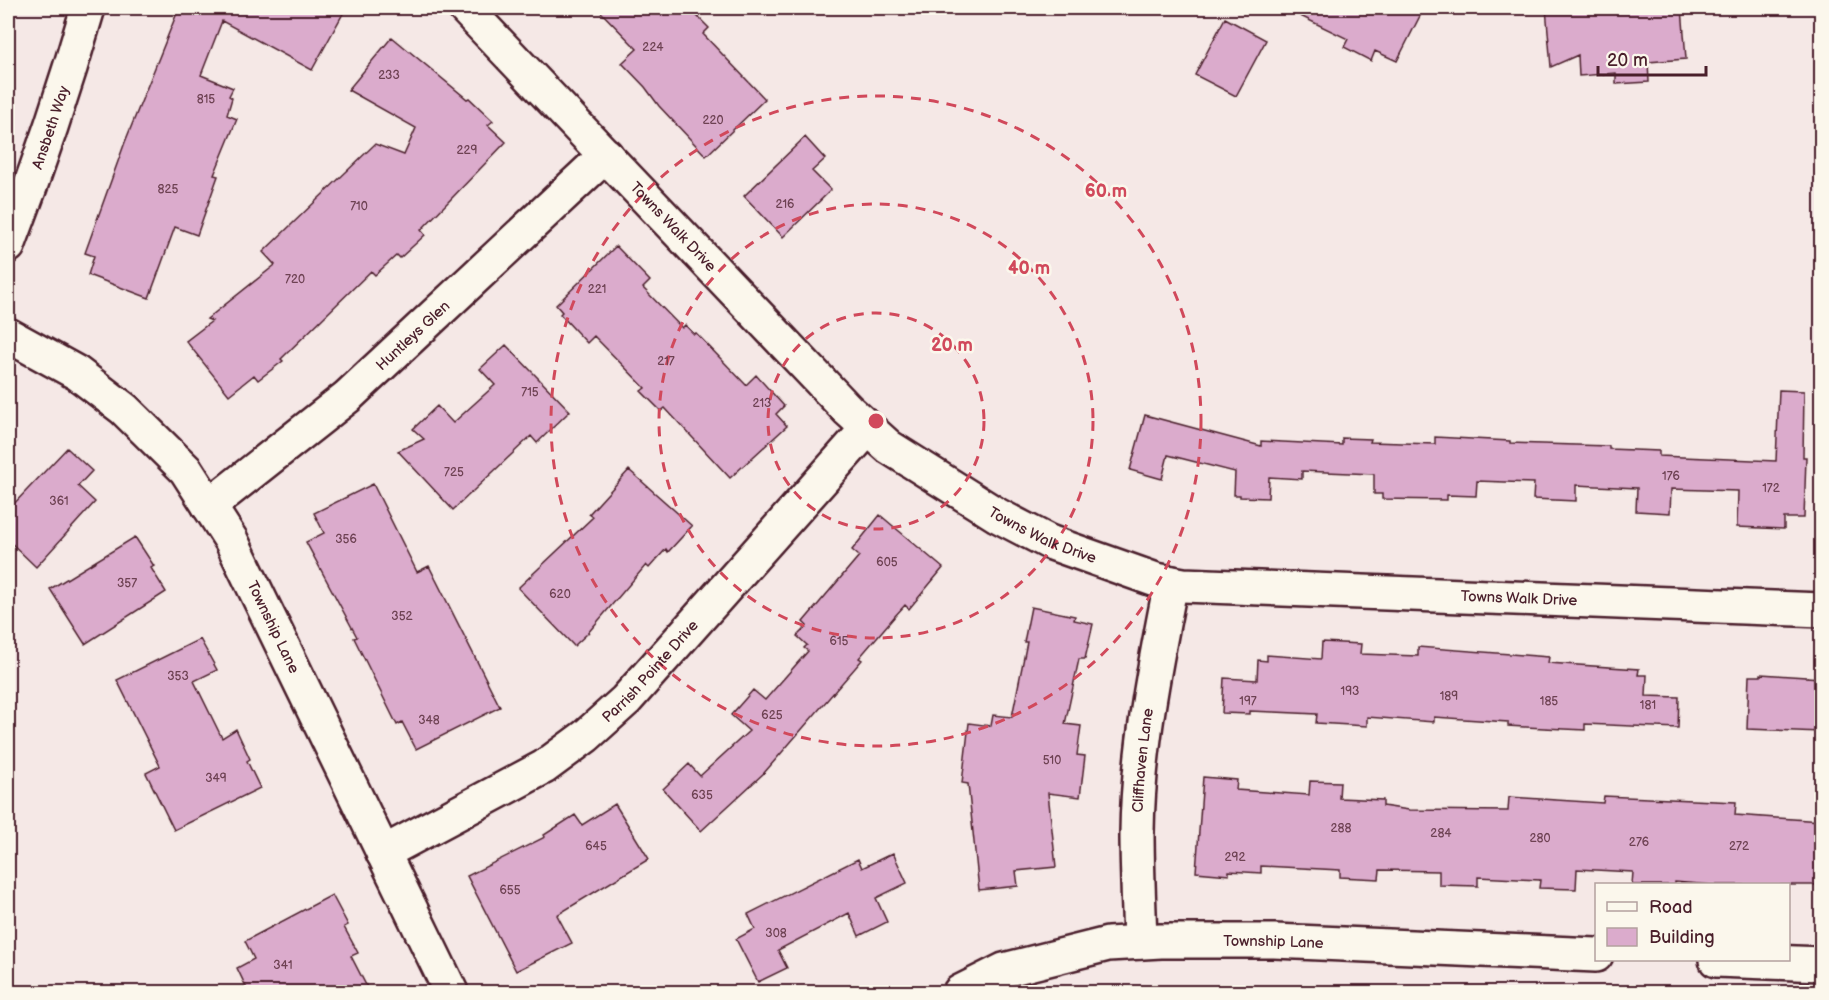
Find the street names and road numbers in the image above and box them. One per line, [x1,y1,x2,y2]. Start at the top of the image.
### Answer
street label: Ansbeth Way [28,83,73,172]
street label: Towns Walk Drive [626,178,721,276]
street label: Huntleys Glen [372,296,454,375]
street label: Towns Walk Drive [985,502,1099,568]
street label: Township Lane [243,578,304,676]
street label: Towns Walk Drive [1460,586,1578,610]
street label: Parrish Pointe Drive [598,616,702,727]
street label: Cliffhaven Lane [1128,707,1158,813]
street label: Township Lane [1223,931,1324,953]

